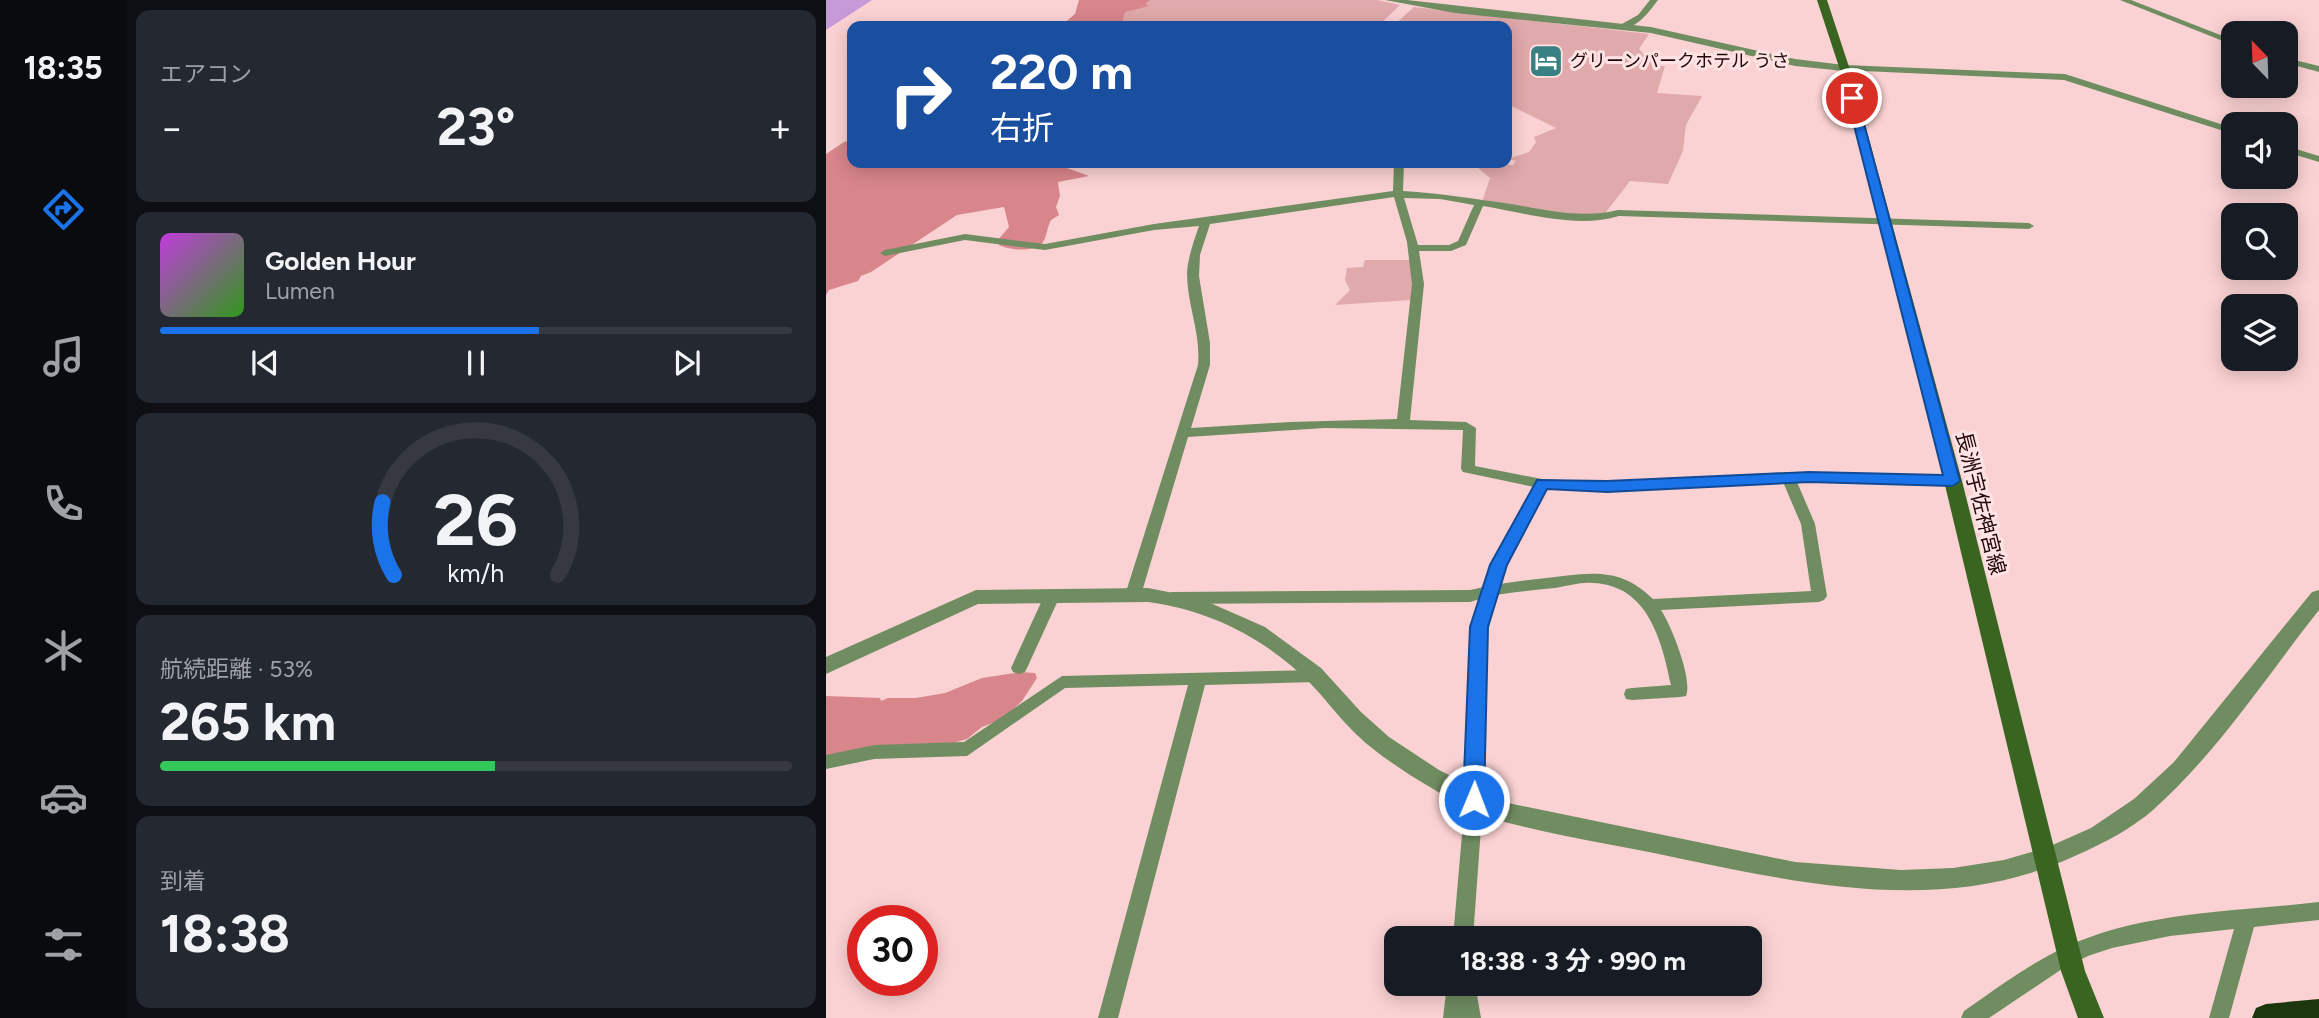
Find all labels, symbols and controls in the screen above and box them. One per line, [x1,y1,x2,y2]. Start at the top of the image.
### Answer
north arrow [2221,21,2298,98]
map controls [2221,21,2298,371]
text: 220 m [990,42,1133,101]
hotel icon: グリーンパークホテル うさ [1527,42,1565,80]
text: 18:35 [23,49,103,87]
icon: right [875,49,966,140]
place label: グリーンパークホテル うさ [1570,50,1790,72]
text: エアコン [160,60,252,88]
pin [1822,68,1882,128]
icon: arrive [1833,79,1871,117]
text: 23° [437,96,515,158]
text: − [160,105,184,151]
text: + [768,105,792,151]
text: 右折 [990,109,1054,147]
button: sound [2221,112,2298,189]
icon: directions [39,185,88,234]
button: search [2221,203,2298,280]
text: Golden Hour [265,245,416,277]
text: Lumen [265,277,335,305]
button: layers [2221,294,2298,371]
icon: music [39,332,88,381]
icon: previous [246,344,284,382]
icon: pause [457,344,495,382]
icon: next [668,344,706,382]
street label: 長洲宇佐神宮線 [1951,429,2011,577]
text: 26 [434,476,518,563]
icon: phone [39,479,88,528]
text: km/h [447,558,505,588]
icon: climate [39,626,88,675]
text: 航続距離 · 53% [160,655,313,683]
text: 265 km [160,691,336,753]
position arrow [1437,763,1511,837]
icon: car [39,773,88,822]
text: 到着 [160,867,206,895]
text: 18:38 [160,903,290,965]
speed limit sign: 30 [847,905,938,996]
icon: filters [39,920,88,969]
text: 18:38 · 3 分 · 990 m [1460,945,1686,977]

